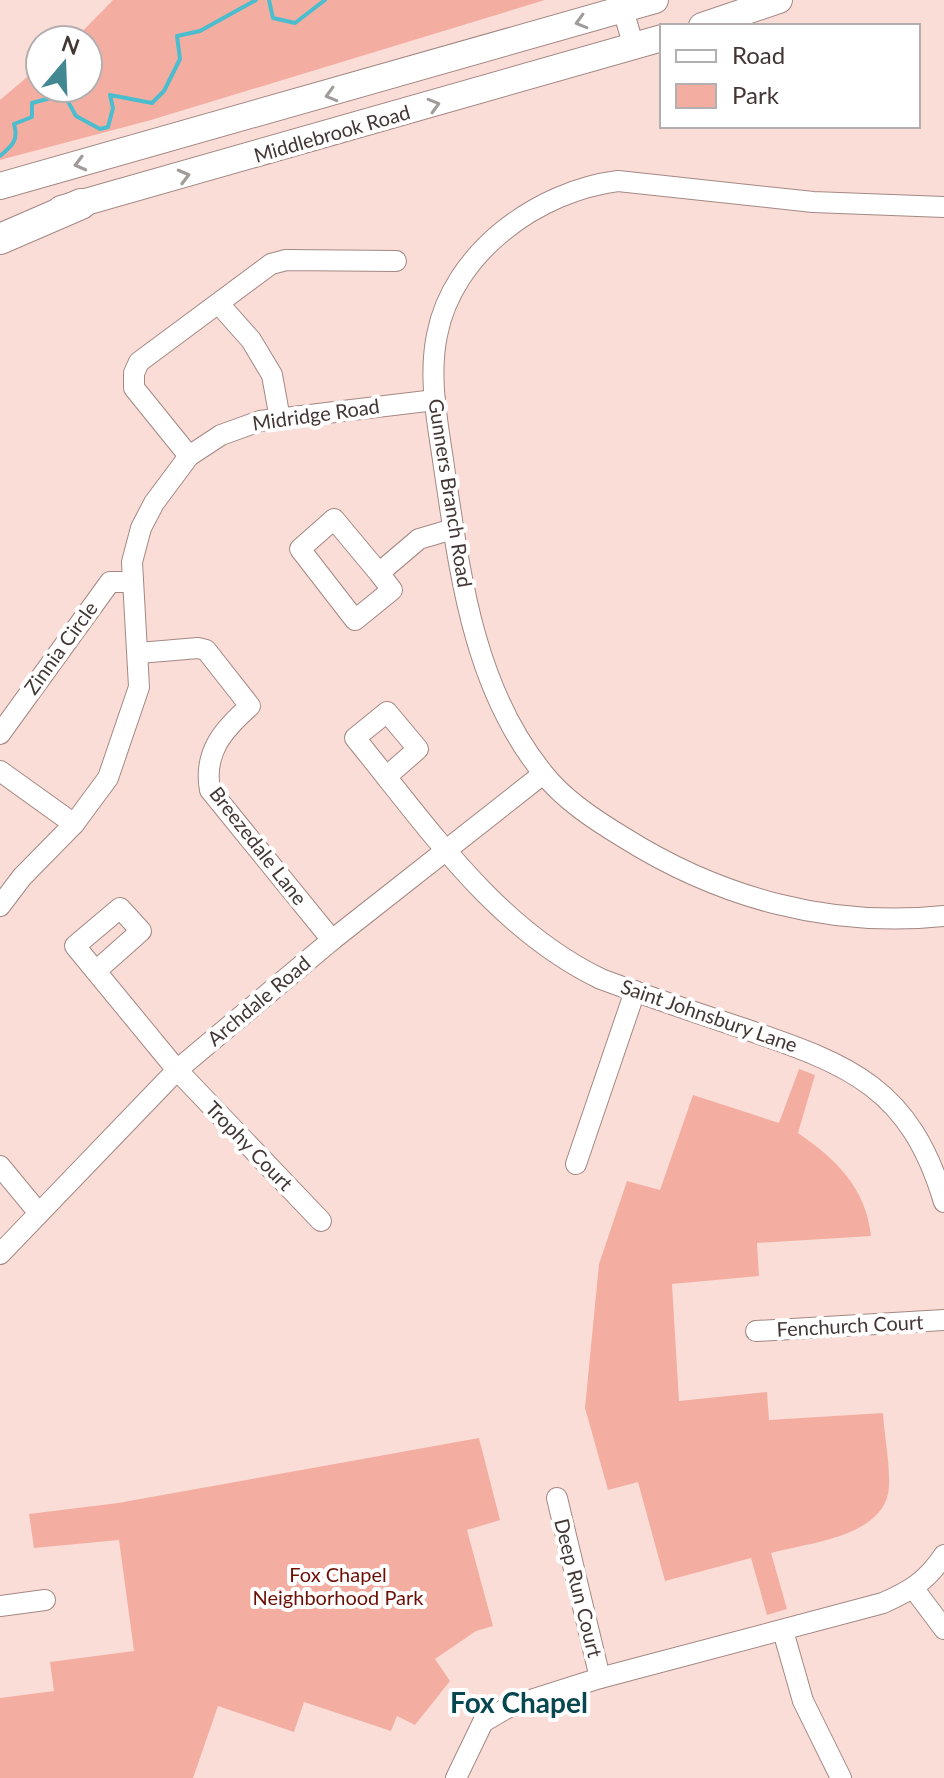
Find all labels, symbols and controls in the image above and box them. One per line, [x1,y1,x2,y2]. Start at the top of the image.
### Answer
one-way arrow [574,13,588,29]
north arrow [24,24,104,104]
legend [660,24,920,128]
text: N [58,29,83,60]
text: Road [732,40,785,69]
text: Park [732,80,780,109]
one-way arrow [324,85,338,102]
one-way arrow [426,98,440,114]
street label: Middlebrook Road [251,99,413,167]
one-way arrow [74,155,88,172]
one-way arrow [176,169,190,185]
street label: Midridge Road [251,393,381,435]
street label: Gunners Branch Road [424,397,478,589]
street label: Zinnia Circle [18,596,102,698]
street label: Breezedale Lane [205,781,312,909]
street label: Archdale Road [202,950,315,1050]
street label: Saint Johnsbury Lane [618,974,801,1057]
street label: Trophy Court [201,1096,298,1195]
street label: Fenchurch Court [776,1309,924,1341]
street label: Deep Run Court [550,1516,608,1660]
park label: Fox Chapel Neighborhood Park [253,1562,424,1609]
district label: Fox Chapel [450,1685,588,1719]

